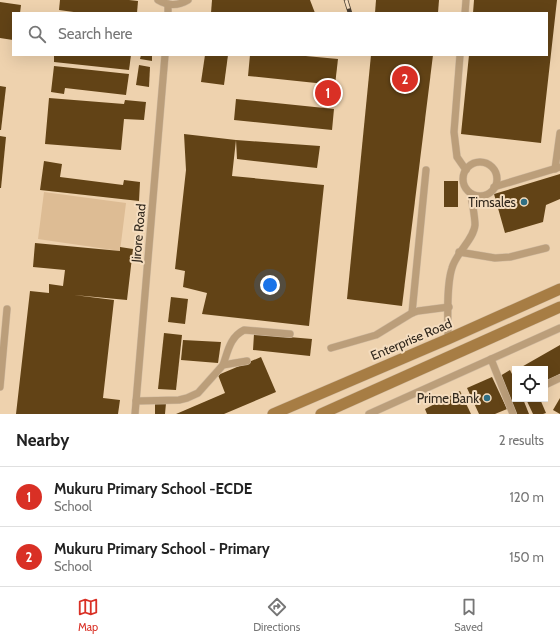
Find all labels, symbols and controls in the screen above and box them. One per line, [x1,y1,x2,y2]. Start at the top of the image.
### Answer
search box [12,12,548,56]
icon: search [26,23,48,45]
text: Search here [58,25,133,43]
pin: 2 [392,64,418,94]
pin: 1 [315,78,341,108]
place label: Timsales [468,194,517,210]
marker: Timsales [519,197,529,207]
street label: Jirore Road [127,203,149,264]
your location [260,275,280,295]
street label: Enterprise Road [368,315,454,363]
map controls [512,366,548,402]
button: locate [512,366,548,402]
place label: Prime Bank [417,390,479,406]
marker: Prime Bank [482,393,492,403]
text: Nearby [16,430,69,450]
text: 2 results [499,432,544,448]
text: Mukuru Primary School -ECDE [54,480,252,498]
text: 1 [27,489,31,505]
text: 120 m [510,489,544,505]
text: School [54,498,92,514]
text: Mukuru Primary School - Primary [54,540,270,558]
text: 2 [26,549,32,565]
text: 150 m [509,549,544,565]
text: School [54,558,92,574]
tab: Map [77,596,99,634]
tab: Directions [253,596,300,634]
tab: Saved [454,596,483,634]

